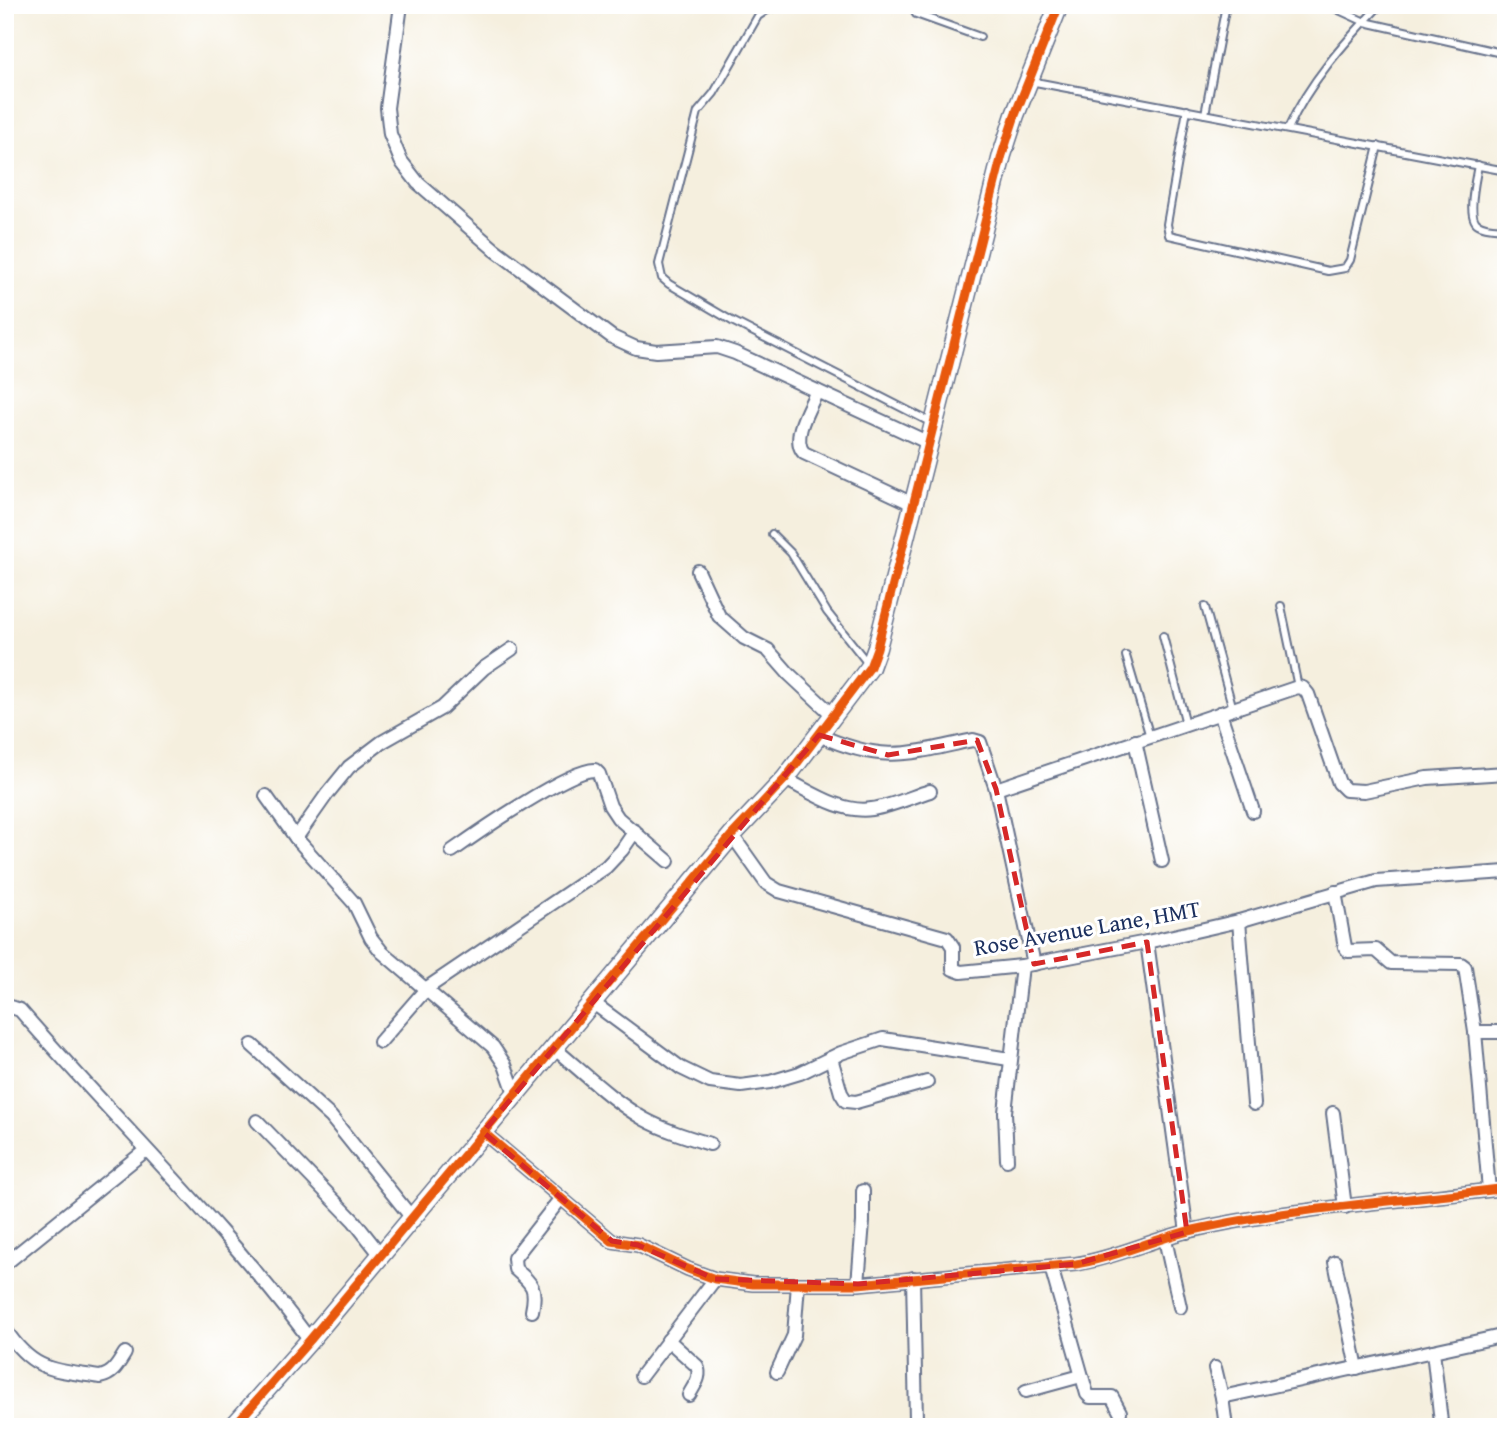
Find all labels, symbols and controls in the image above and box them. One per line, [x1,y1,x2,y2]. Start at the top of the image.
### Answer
street label: Rose Avenue Lane, HMT [971,891,1203,964]

